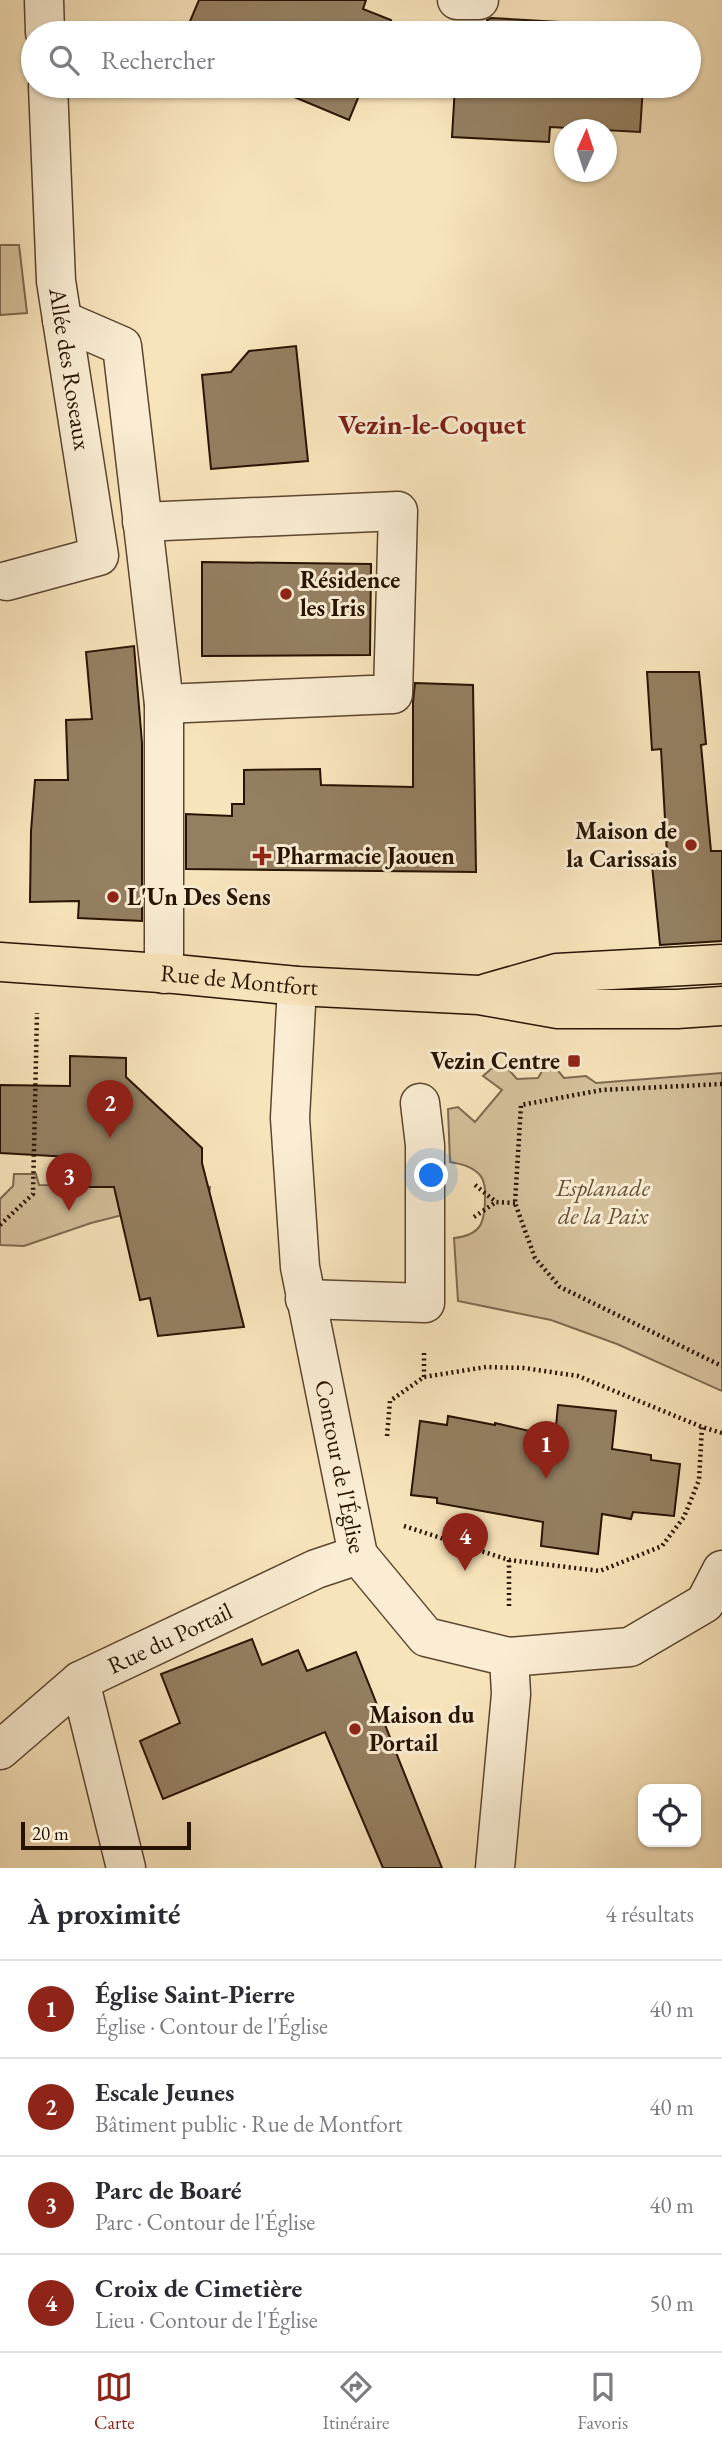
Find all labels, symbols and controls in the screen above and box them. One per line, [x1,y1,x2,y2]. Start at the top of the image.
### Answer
search box [21,21,701,98]
icon: search [45,41,83,79]
text: Rechercher [101,43,215,77]
north arrow [554,119,617,182]
street label: Allée des Roseaux [42,284,99,453]
district label: Vezin-le-Coquet [338,406,526,442]
place label: Résidence les Iris [300,564,400,623]
marker: Résidence les Iris [278,586,294,602]
place label: Maison de la Carissais [566,815,677,874]
marker: Maison de la Carissais [683,837,699,853]
place label: Pharmacie Jaouen [276,840,455,871]
marker: Pharmacie Jaouen [254,848,270,864]
place label: L'Un Des Sens [127,881,271,912]
marker: L'Un Des Sens [105,889,121,905]
street label: Rue de Montfort [160,957,319,1002]
place label: Vezin Centre [430,1045,560,1076]
marker: Vezin Centre [566,1053,582,1069]
pin: 2 [87,1080,133,1138]
pin: 3 [46,1153,92,1211]
your location [414,1158,448,1192]
park label: Esplanade de la Paix [555,1172,651,1231]
street label: Contour de l'Église [308,1377,373,1556]
pin: 1 [523,1421,569,1479]
pin: 4 [442,1513,488,1571]
street label: Rue du Portail [102,1595,237,1681]
place label: Maison du Portail [369,1699,475,1758]
marker: Maison du Portail [347,1721,363,1737]
map controls [638,1784,701,1847]
button: locate [638,1784,701,1847]
scale bar [21,1819,191,1851]
text: 20 m [32,1821,69,1846]
text: À proximité [28,1894,180,1933]
text: 4 résultats [606,1899,694,1929]
text: Église Saint-Pierre [95,1977,295,2011]
text: 1 [45,1994,57,2024]
text: 40 m [649,1994,694,2024]
text: Église · Contour de l'Église [95,2011,328,2041]
text: Escale Jeunes [95,2075,234,2109]
text: 2 [45,2092,57,2122]
text: 40 m [649,2092,694,2122]
text: Bâtiment public · Rue de Montfort [95,2109,403,2139]
text: Parc de Boaré [95,2173,242,2207]
text: 3 [45,2190,57,2220]
text: 40 m [649,2190,694,2220]
text: Parc · Contour de l'Église [95,2207,315,2237]
text: Croix de Cimetière [95,2271,302,2305]
text: 4 [45,2288,57,2318]
text: 50 m [649,2288,694,2318]
text: Lieu · Contour de l'Église [95,2305,318,2335]
tab: Carte [94,2368,135,2435]
tab: Itinéraire [323,2368,389,2435]
tab: Favoris [577,2368,628,2435]

